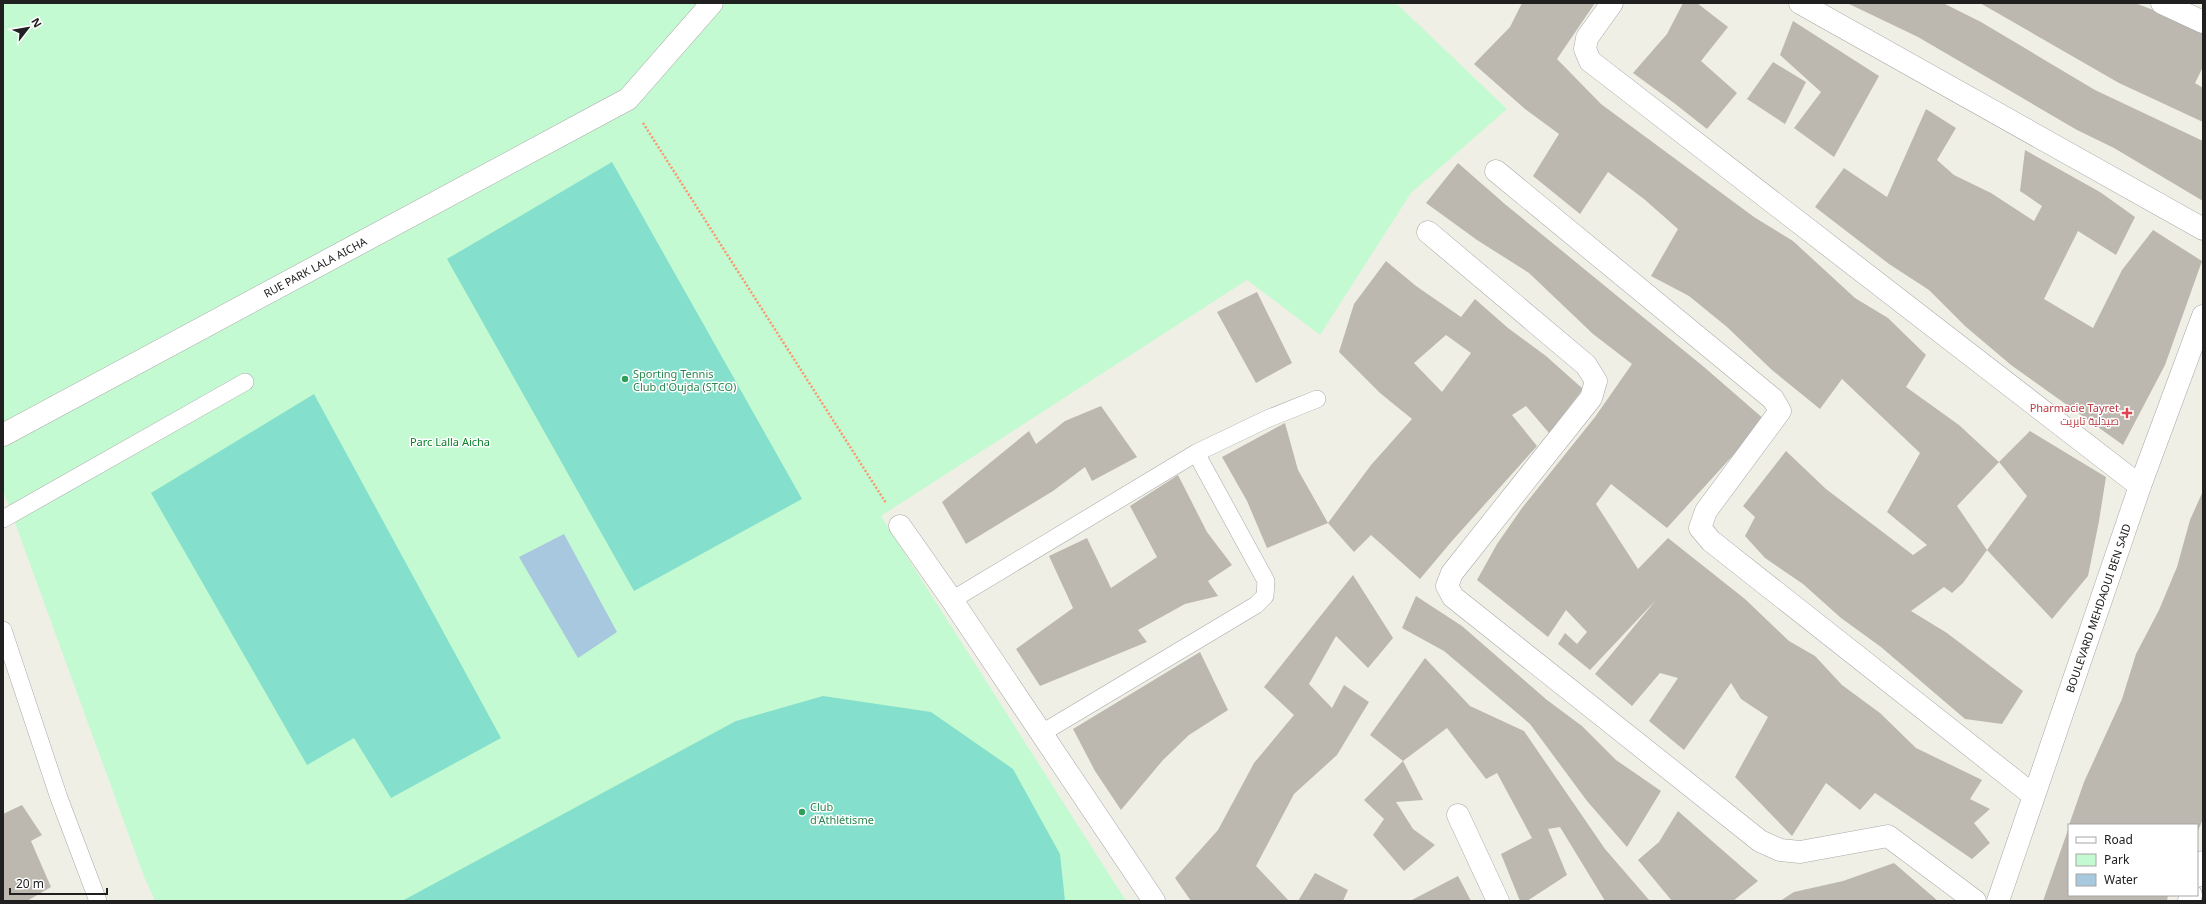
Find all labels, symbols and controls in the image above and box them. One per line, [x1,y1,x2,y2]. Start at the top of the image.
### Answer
north arrow [8,8,48,48]
text: N [28,15,46,30]
street label: RUE PARK LALA AICHA [261,233,370,301]
place label: Sporting Tennis Club d'Oujda (STCO) [633,366,736,394]
marker: Sporting Tennis Club d'Oujda (STCO) [620,374,630,384]
place label: Pharmacie Tayret صيدلية تايريت [2030,400,2119,428]
marker: Pharmacie Tayret صيدلية تايريت [2122,408,2132,418]
park label: Parc Lalla Aicha [410,434,490,449]
street label: BOULEVARD MEHDAOUI BEN SAID [2062,521,2134,695]
place label: Club d'Athlétisme [810,799,874,827]
marker: Club d'Athlétisme [797,807,807,817]
legend [2068,824,2198,896]
text: Road [2104,831,2133,848]
text: Park [2104,851,2130,868]
scale bar [10,870,107,896]
text: Water [2104,871,2138,888]
text: 20 m [16,875,44,892]

